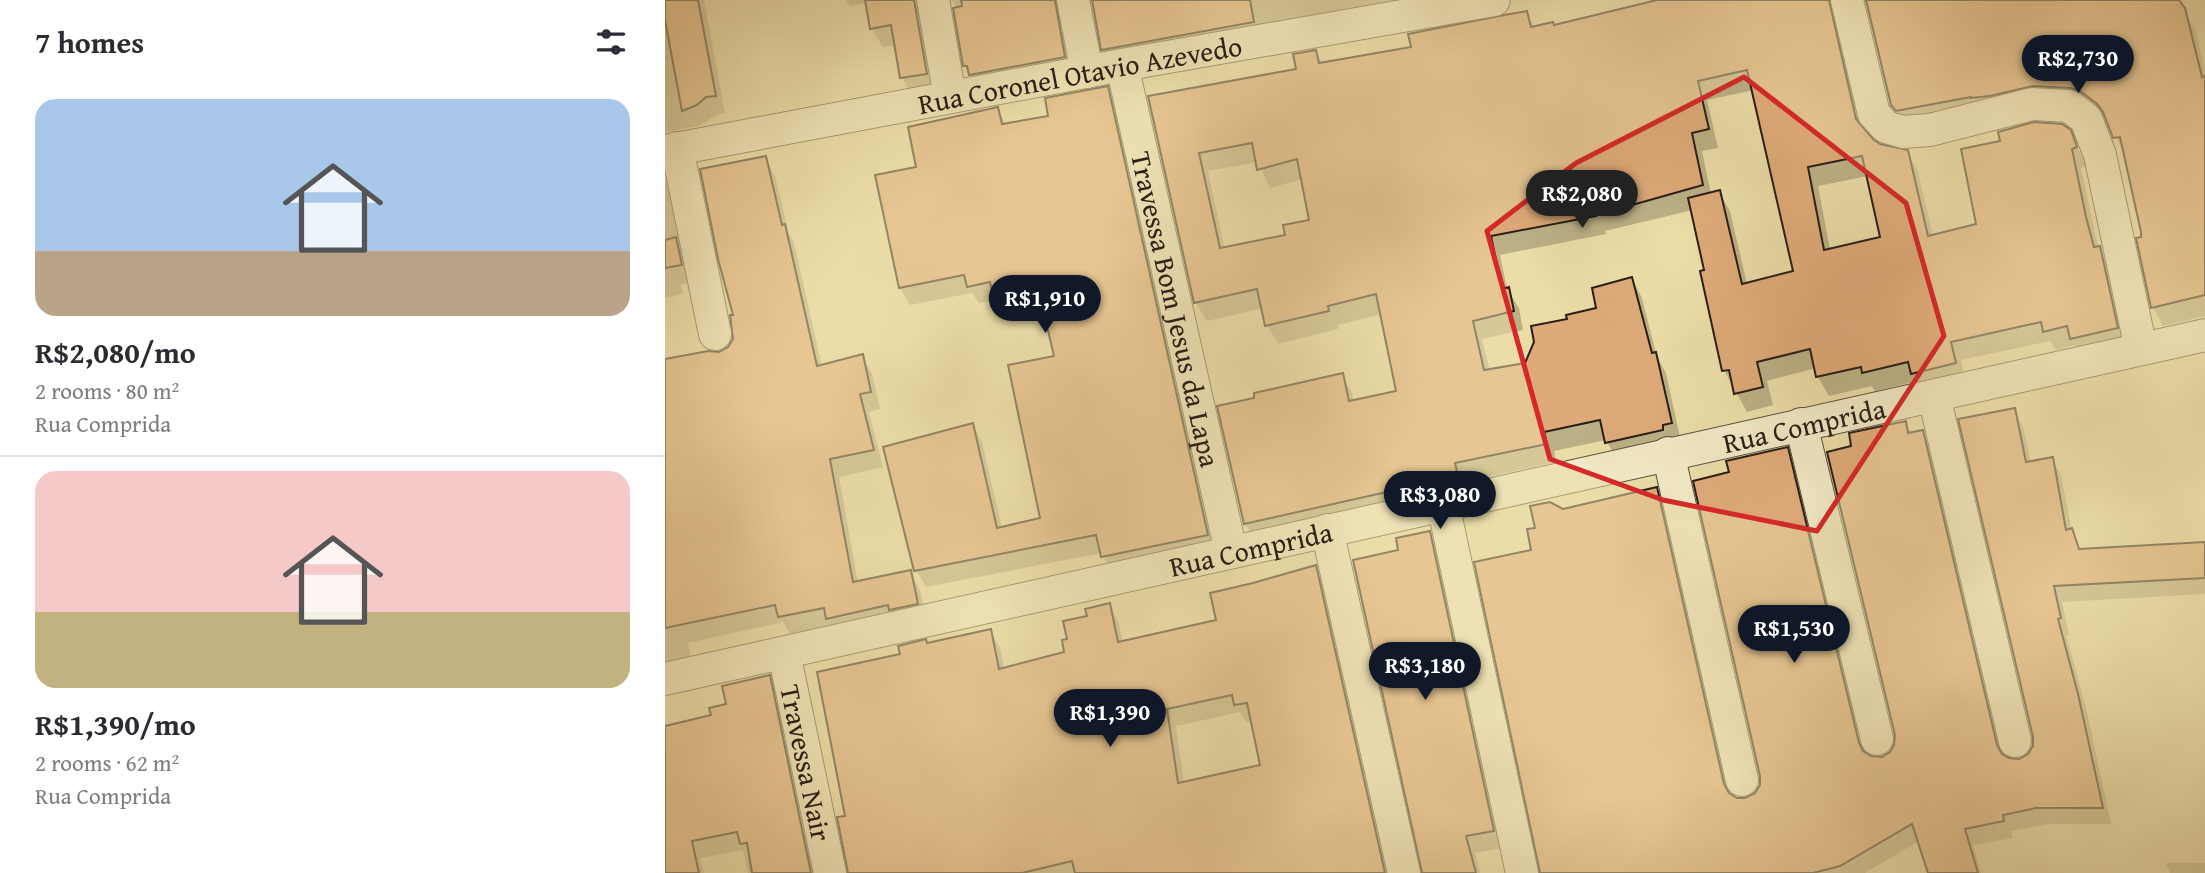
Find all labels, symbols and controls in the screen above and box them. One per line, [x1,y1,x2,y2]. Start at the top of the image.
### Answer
text: 7 homes [35,20,144,64]
icon: filters [592,23,630,61]
street label: Rua Coronel Otavio Azevedo [914,24,1245,123]
pin: R$2,730 [2013,36,2143,95]
text: R$2,730 [2038,41,2118,74]
icon: home [270,145,396,271]
street label: Travessa Bom Jesus da Lapa [1121,147,1232,471]
pin: R$2,080 [1517,170,1647,230]
text: R$2,080 [1542,176,1622,209]
pin: R$1,910 [980,276,1110,335]
text: R$1,910 [1005,281,1085,314]
text: R$2,080/mo [35,330,196,374]
text: 2 rooms · 80 m² [35,374,179,407]
street label: Rua Comprida [1719,386,1890,463]
text: Rua Comprida [35,407,171,440]
pin: R$3,080 [1375,472,1505,531]
text: R$3,080 [1400,477,1480,510]
street label: Rua Comprida [1165,510,1337,586]
icon: home [270,517,396,643]
pin: R$1,530 [1729,606,1859,665]
text: R$1,530 [1754,611,1834,644]
pin: R$3,180 [1360,642,1490,702]
text: R$3,180 [1385,648,1465,681]
street label: Travessa Nair [771,681,843,845]
pin: R$1,390 [1045,690,1175,749]
text: R$1,390 [1070,695,1150,728]
text: R$1,390/mo [35,702,196,746]
text: 2 rooms · 62 m² [35,746,179,779]
text: Rua Comprida [35,779,171,812]

